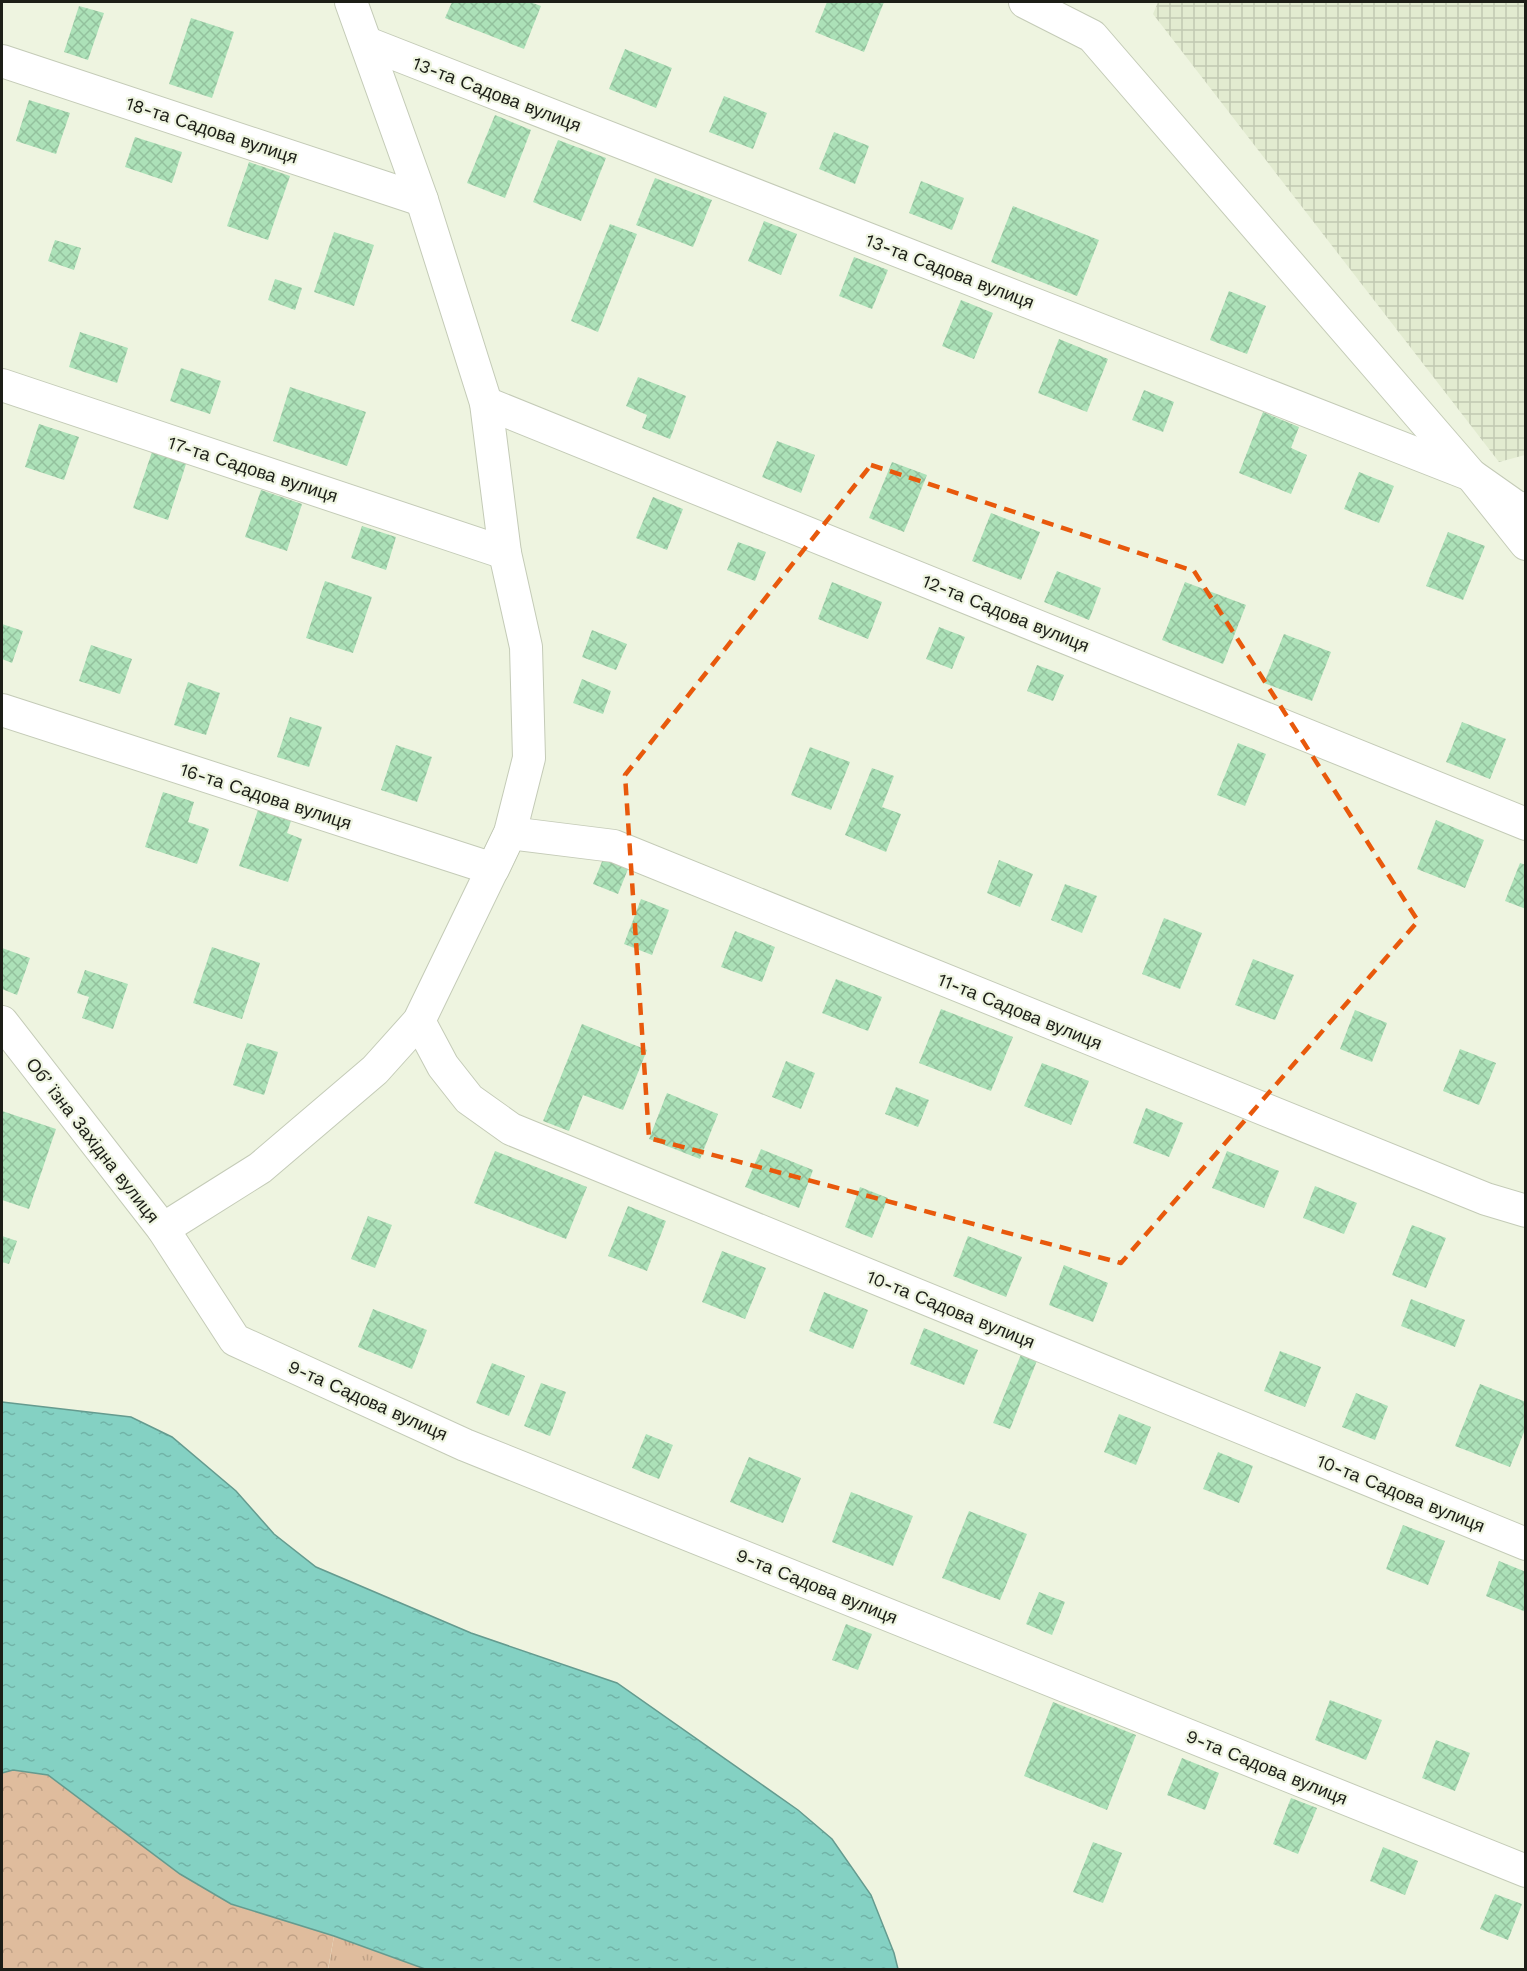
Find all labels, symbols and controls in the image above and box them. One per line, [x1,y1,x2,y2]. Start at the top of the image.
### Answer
street label: 13-та Садова вулиця [410,52,584,136]
street label: 18-та Садова вулиця [124,92,300,168]
street label: 13-та Садова вулиця [863,229,1037,313]
street label: 17-та Садова вулиця [165,432,341,506]
street label: 12-та Садова вулиця [919,570,1093,656]
street label: 16-та Садова вулиця [178,758,354,834]
street label: 11-та Садова вулиця [935,968,1105,1054]
street label: Обʼїзна Західна вулиця [22,1053,164,1227]
street label: 10-та Садова вулиця [864,1266,1038,1352]
street label: 9-та Садова вулиця [285,1355,451,1445]
street label: 10-та Садова вулиця [1314,1450,1488,1536]
street label: 9-та Садова вулиця [733,1544,901,1628]
street label: 9-та Садова вулиця [1183,1725,1351,1809]

